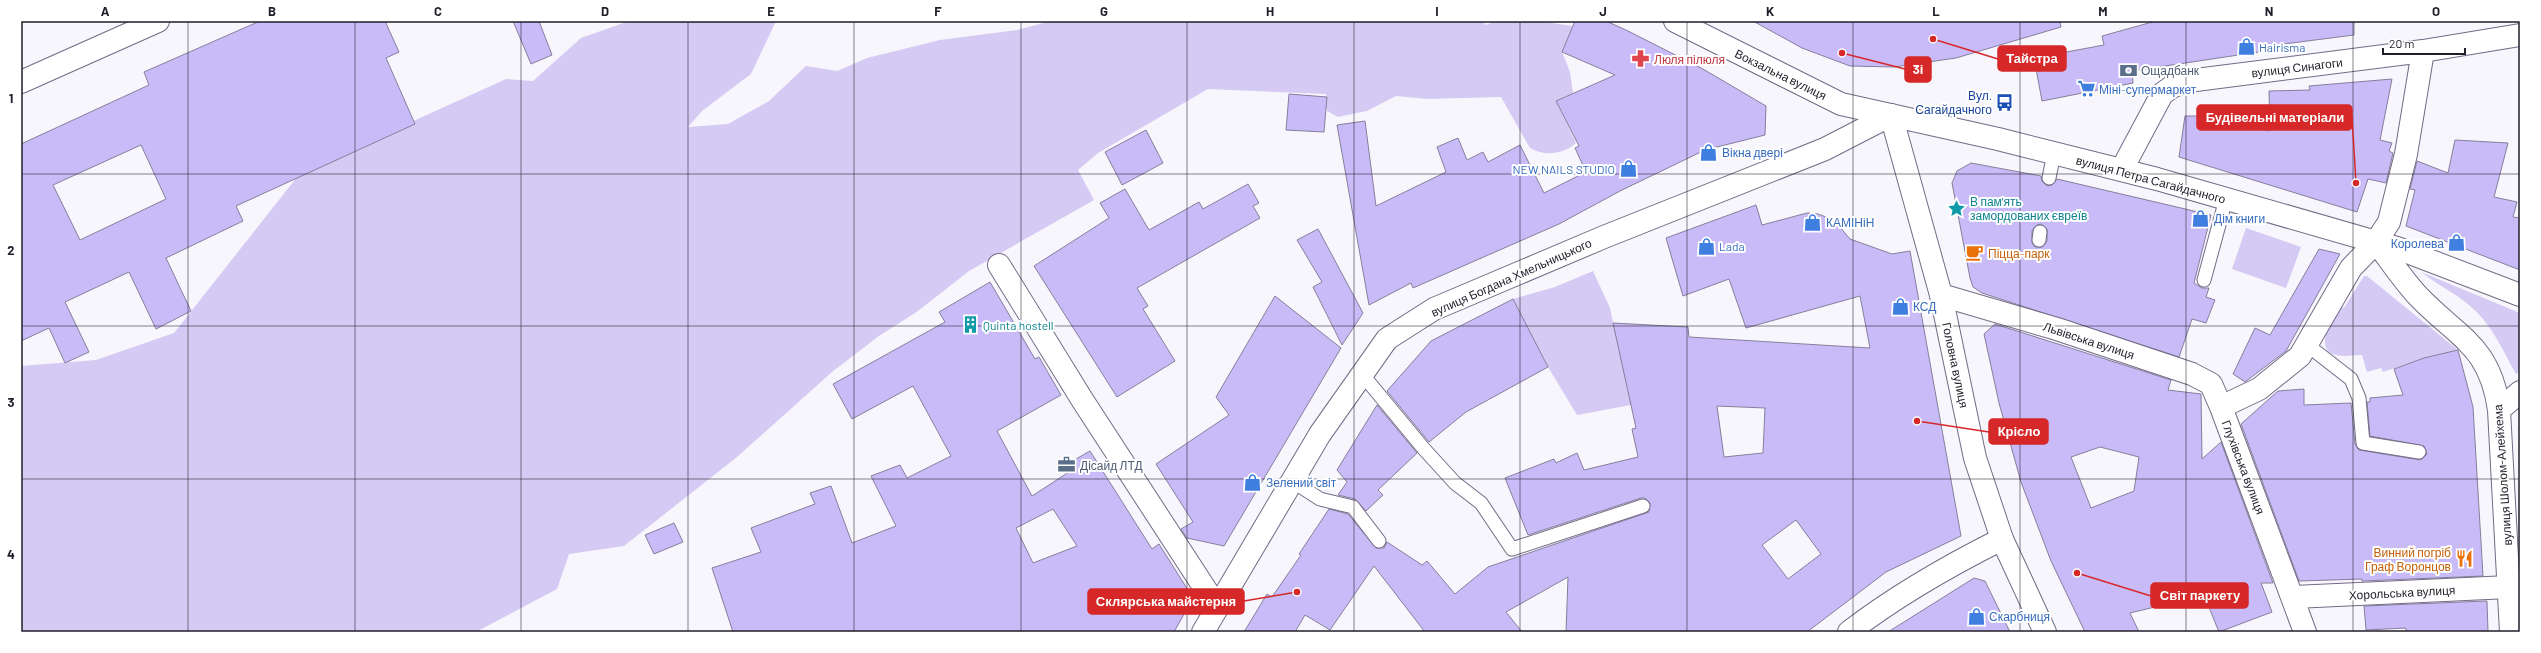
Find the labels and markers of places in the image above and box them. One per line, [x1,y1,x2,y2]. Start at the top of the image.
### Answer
shop icon: Hairisma [2236,37,2256,57]
place label: Hairisma [2259,40,2305,54]
callout: Тайстра [1998,46,2066,71]
pharmacy icon: Люля пілюля [1631,49,1651,69]
place label: Люля пілюля [1654,52,1725,66]
callout: 3і [1905,57,1931,82]
bank icon: Ощадбанк [2118,60,2138,80]
place label: Ощадбанк [2141,63,2200,78]
supermarket icon: Міні-супермаркет [2076,79,2096,99]
place label: Міні-супермаркет [2099,82,2197,97]
place label: Вул. Сагайдачного [1915,88,1992,117]
bus stop icon: Вул. Сагайдачного [1995,92,2015,112]
callout: Будівельні матеріали [2197,105,2352,130]
shop icon: Вікна двері [1699,142,1719,162]
place label: Вікна двері [1722,145,1783,160]
shop icon: NEW NAILS STUDIO [1618,159,1638,179]
place label: NEW NAILS STUDIO [1513,162,1615,176]
place label: В пам'ять замордованих євреїв [1970,194,2087,223]
place icon: В пам'ять замордованих євреїв [1947,198,1967,218]
shop icon: Дім книги [2191,208,2211,228]
place label: Дім книги [2214,211,2265,226]
shop icon: КАМІНіН [1803,212,1823,232]
place label: КАМІНіН [1826,215,1874,229]
shop icon: Королева [2447,233,2467,253]
shop icon: Lada [1696,236,1716,256]
place label: Королева [2391,236,2444,251]
place label: Lada [1719,239,1745,253]
cafe icon: Піцца-парк [1965,243,1985,263]
place label: Піцца-парк [1988,246,2050,261]
shop icon: КСД [1890,296,1910,316]
place label: КСД [1913,299,1936,314]
building icon: Quinta hostell [960,315,980,335]
place label: Quinta hostell [983,318,1054,332]
callout: Крісло [1989,419,2048,444]
office icon: Дісайд ЛТД [1057,455,1077,475]
place label: Дісайд ЛТД [1080,458,1143,473]
shop icon: Зелений світ [1243,472,1263,492]
place label: Зелений світ [1266,475,1337,489]
place label: Винний погріб Граф Воронцов [2365,545,2451,574]
restaurant icon: Винний погріб Граф Воронцов [2454,549,2474,569]
callout: Світ паркету [2151,583,2248,608]
callout: Склярська майстерня [1088,589,1244,614]
shop icon: Скарбниця [1966,606,1986,626]
place label: Скарбниця [1989,609,2050,624]

